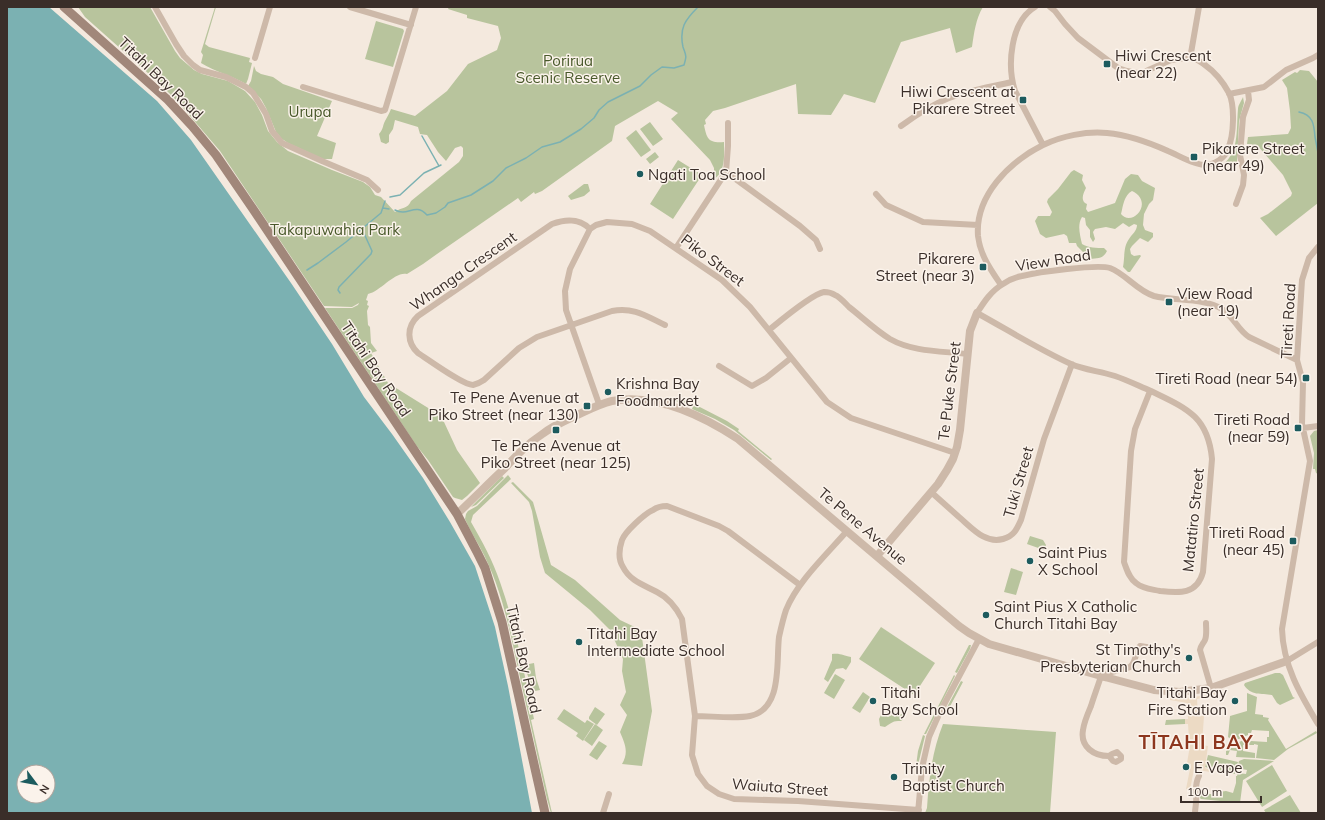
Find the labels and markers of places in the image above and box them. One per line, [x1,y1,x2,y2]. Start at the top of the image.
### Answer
place label: Hiwi Crescent (near 22) [1115,46,1211,82]
marker: Hiwi Crescent (near 22) [1102,59,1112,69]
place label: Hiwi Crescent at Pikarere Street [901,82,1015,118]
marker: Hiwi Crescent at Pikarere Street [1018,95,1028,105]
place label: Pikarere Street (near 49) [1202,139,1304,175]
marker: Pikarere Street (near 49) [1189,152,1199,162]
place label: Ngati Toa School [648,165,766,184]
marker: Ngati Toa School [635,169,645,179]
place label: Pikarere Street (near 3) [876,249,975,285]
marker: Pikarere Street (near 3) [978,262,988,272]
place label: View Road (near 19) [1177,284,1253,320]
marker: View Road (near 19) [1164,297,1174,307]
place label: Tireti Road (near 54) [1156,369,1298,388]
marker: Tireti Road (near 54) [1301,373,1311,383]
place label: Krishna Bay Foodmarket [616,374,700,410]
marker: Krishna Bay Foodmarket [603,387,613,397]
place label: Te Pene Avenue at Piko Street (near 130) [428,388,579,424]
marker: Te Pene Avenue at Piko Street (near 130) [582,401,592,411]
place label: Tireti Road (near 59) [1214,410,1290,446]
marker: Tireti Road (near 59) [1293,423,1303,433]
marker: Te Pene Avenue at Piko Street (near 125) [551,425,561,435]
place label: Te Pene Avenue at Piko Street (near 125) [481,436,631,472]
place label: Tireti Road (near 45) [1209,523,1285,559]
marker: Tireti Road (near 45) [1288,536,1298,546]
place label: Saint Pius X School [1038,543,1107,579]
marker: Saint Pius X School [1025,556,1035,566]
place label: Saint Pius X Catholic Church Titahi Bay [994,597,1137,633]
marker: Saint Pius X Catholic Church Titahi Bay [981,610,991,620]
place label: Titahi Bay Intermediate School [587,624,725,660]
marker: Titahi Bay Intermediate School [574,637,584,647]
place label: St Timothy's Presbyterian Church [1040,640,1181,676]
marker: St Timothy's Presbyterian Church [1184,653,1194,663]
place label: Titahi Bay School [881,683,958,719]
place label: Titahi Bay Fire Station [1148,683,1227,719]
marker: Titahi Bay School [868,696,878,706]
marker: Titahi Bay Fire Station [1230,696,1240,706]
place label: E Vape [1194,758,1243,777]
place label: Trinity Baptist Church [902,759,1005,795]
marker: E Vape [1181,762,1191,772]
marker: Trinity Baptist Church [889,772,899,782]

